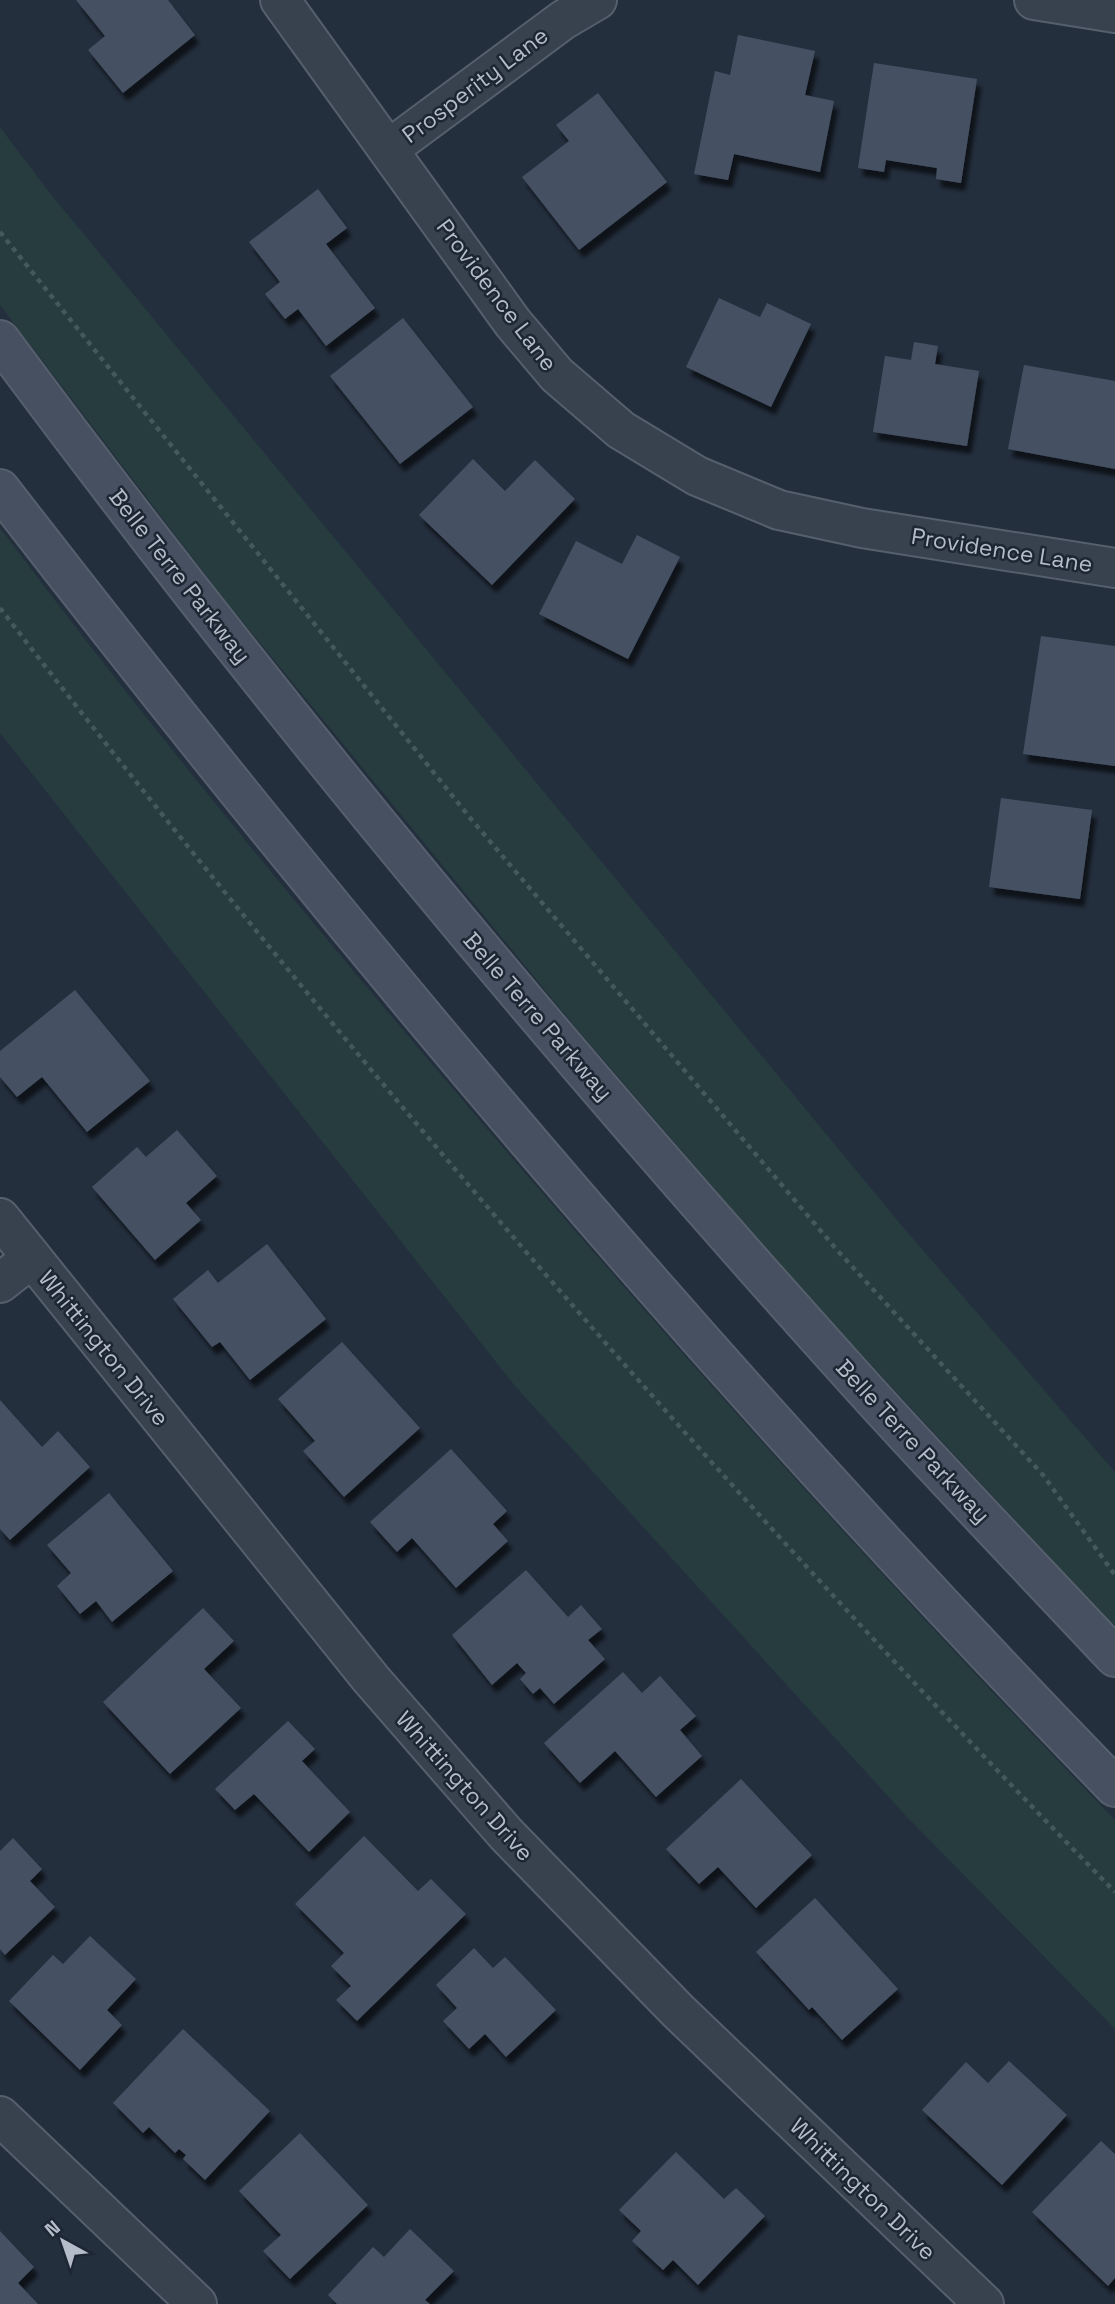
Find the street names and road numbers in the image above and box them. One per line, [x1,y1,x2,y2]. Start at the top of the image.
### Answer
street label: Prosperity Lane [396,20,554,150]
street label: Providence Lane [430,213,564,377]
street label: Belle Terre Parkway [102,483,258,669]
street label: Providence Lane [909,521,1095,579]
street label: Belle Terre Parkway [457,926,619,1106]
street label: Whittington Drive [32,1264,176,1432]
street label: Belle Terre Parkway [829,1353,997,1529]
street label: Whittington Drive [390,1705,540,1867]
street label: Whittington Drive [784,2112,942,2266]

